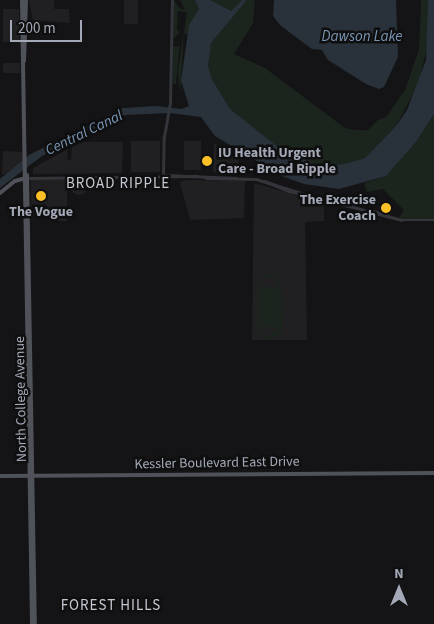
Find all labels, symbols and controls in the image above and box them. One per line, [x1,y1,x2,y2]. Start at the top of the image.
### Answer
scale bar [12,10,85,42]
text: 200 m [18,18,56,39]
water label: Dawson Lake [321,28,403,46]
water label: Central Canal [42,107,126,159]
place label: IU Health Urgent Care - Broad Ripple [218,145,336,178]
marker: IU Health Urgent Care - Broad Ripple [200,154,214,168]
district label: BROAD RIPPLE [64,175,172,193]
marker: The Vogue [35,190,47,202]
place label: The Exercise Coach [300,192,376,224]
marker: The Exercise Coach [380,202,392,214]
place label: The Vogue [9,204,73,220]
street label: North College Avenue [12,336,30,462]
street label: Kessler Boulevard East Drive [134,453,300,473]
north arrow [374,564,424,614]
text: N [394,564,404,584]
district label: FOREST HILLS [59,597,163,615]

